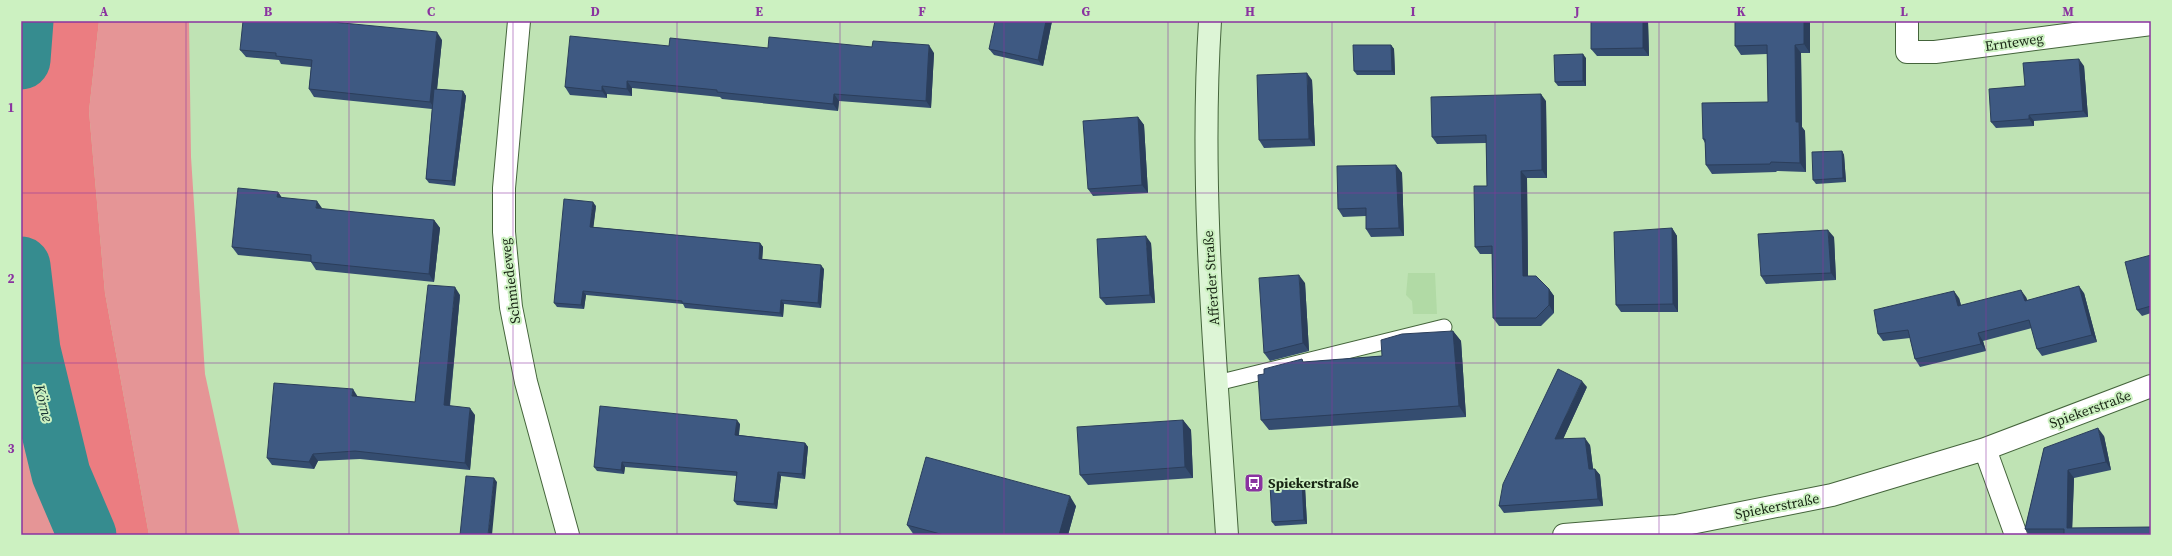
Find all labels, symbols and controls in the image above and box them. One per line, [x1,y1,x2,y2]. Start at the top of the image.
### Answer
text: A [100,3,109,20]
text: B [264,3,273,20]
text: C [427,3,435,20]
text: D [590,3,600,20]
text: E [755,3,763,20]
text: F [918,3,926,20]
text: G [1082,3,1091,20]
text: H [1245,3,1255,20]
text: I [1410,3,1416,20]
text: J [1573,3,1580,20]
text: K [1736,3,1746,20]
text: L [1900,3,1908,20]
text: M [2062,3,2074,20]
street label: Ernteweg [1983,28,2045,56]
text: 1 [7,99,15,116]
street label: Afferder Straße [1198,230,1224,326]
street label: Schmiedeweg [495,237,525,325]
text: 2 [7,270,15,287]
water label: Körne [29,381,59,424]
street label: Spiekerstraße [2046,385,2134,433]
text: 3 [7,440,15,457]
bus stop icon: Spiekerstraße [1243,472,1265,494]
place label: Spiekerstraße [1268,473,1359,493]
street label: Spiekerstraße [1733,488,1821,524]

